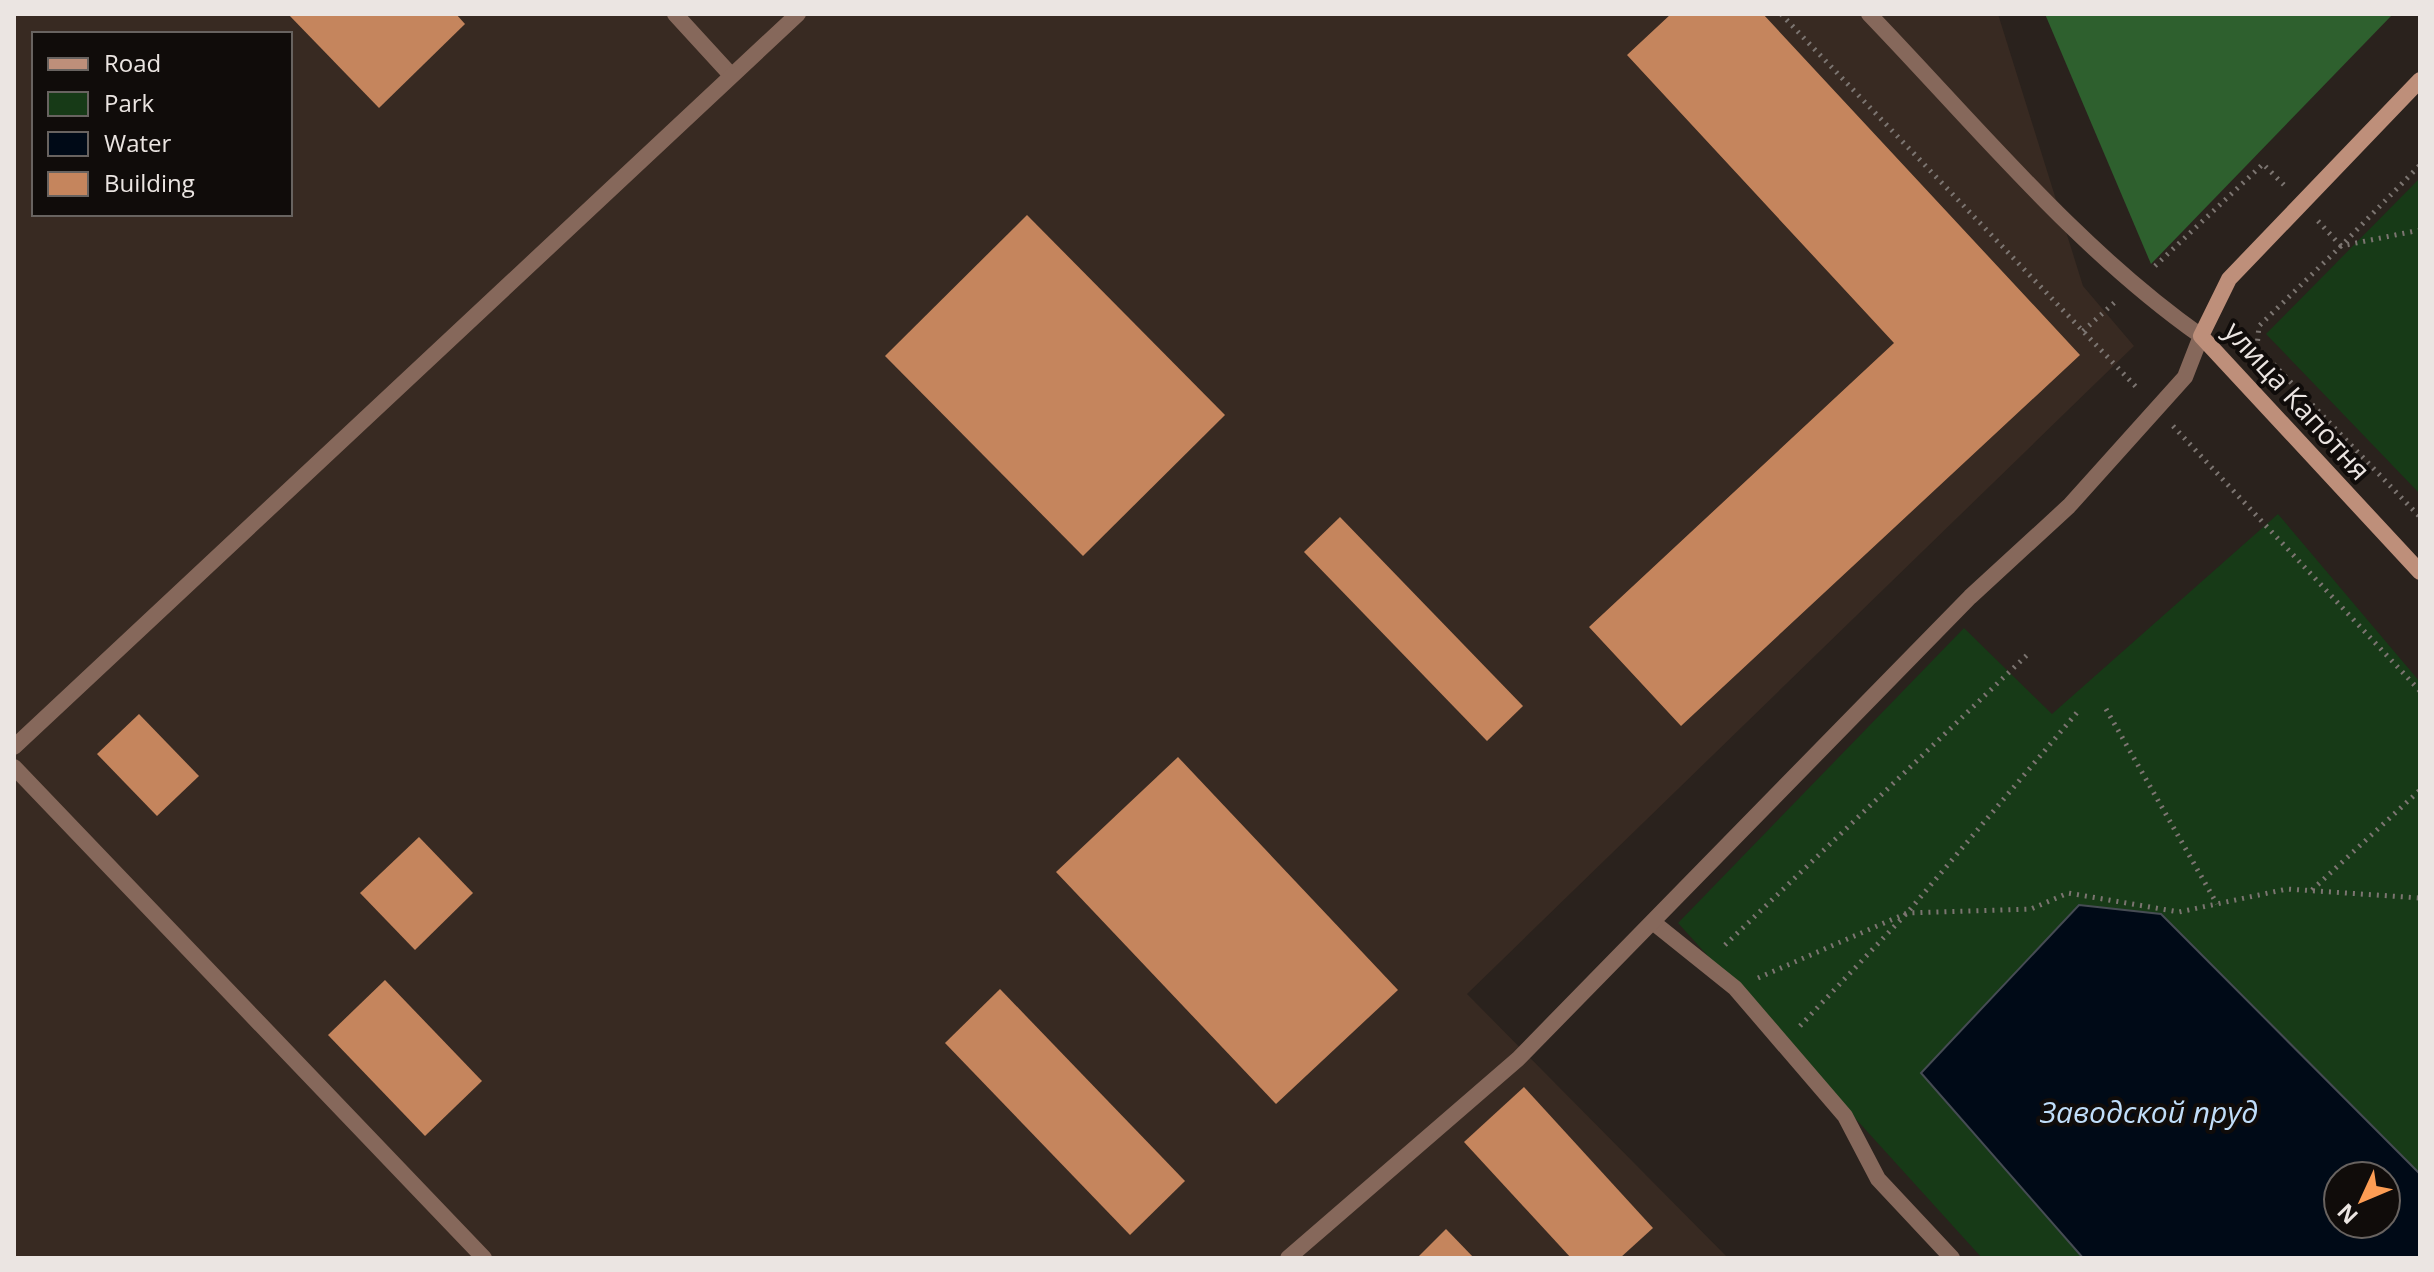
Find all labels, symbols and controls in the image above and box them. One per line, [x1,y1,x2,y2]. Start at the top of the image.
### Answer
legend [32,32,292,216]
text: Road [104,46,161,79]
text: Park [104,86,155,119]
text: Water [104,126,172,159]
text: Building [104,166,195,199]
street label: улица Капотня [2216,312,2380,488]
water label: Заводской пруд [2039,1091,2258,1132]
north arrow [2322,1160,2402,1240]
text: N [2330,1198,2364,1231]

